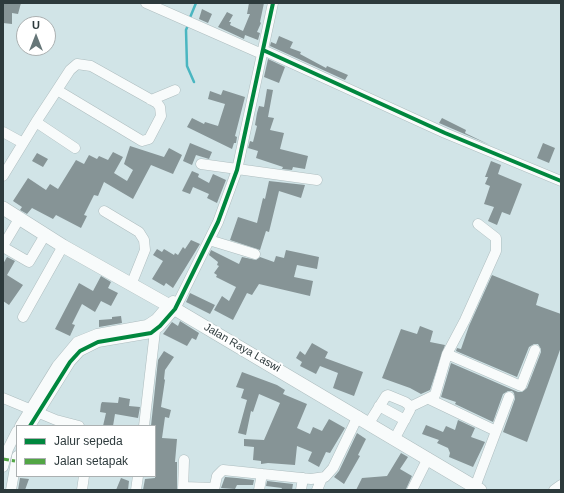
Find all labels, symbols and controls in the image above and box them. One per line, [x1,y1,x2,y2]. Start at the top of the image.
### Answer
north arrow [16,16,56,56]
text: U [32,19,40,31]
street label: Jalan Raya Laswi [201,321,283,375]
legend [16,425,156,477]
text: Jalur sepeda [54,434,123,448]
text: Jalan setapak [54,454,128,468]

